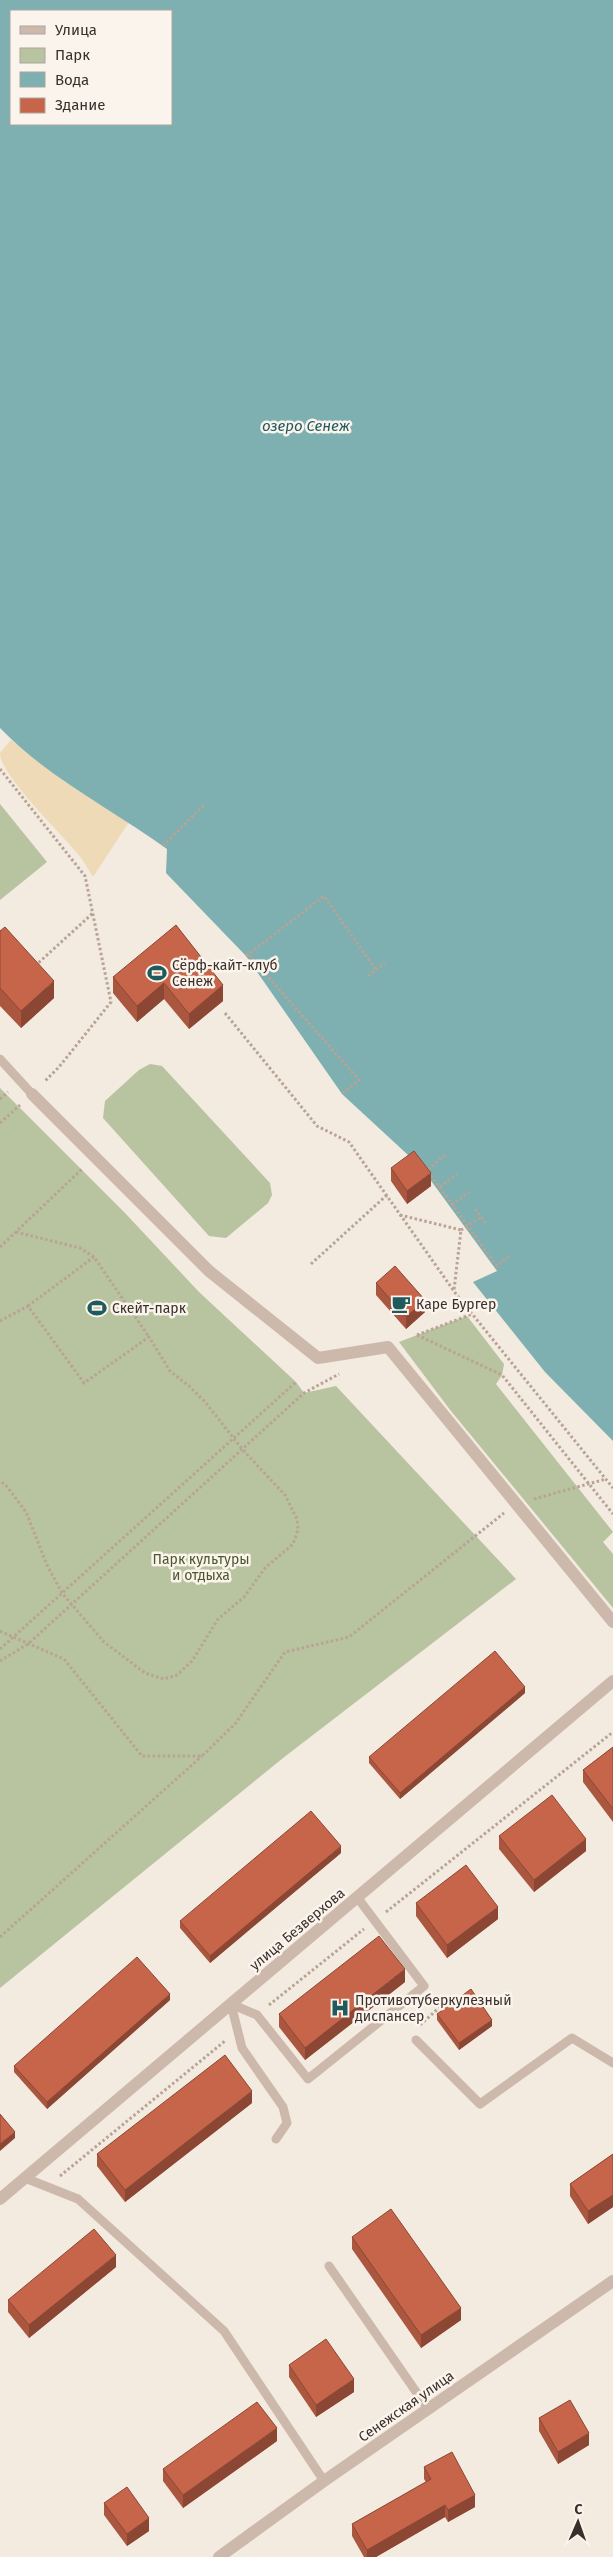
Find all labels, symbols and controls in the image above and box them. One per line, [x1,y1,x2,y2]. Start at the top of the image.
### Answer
legend [10,10,172,125]
text: Улица [55,21,97,39]
text: Парк [55,46,90,64]
text: Вода [55,71,89,89]
text: Здание [55,96,105,114]
water label: озеро Сенеж [262,417,350,435]
place label: Сёрф-кайт-клуб Сенеж [172,957,278,990]
sports icon: Сёрф-кайт-клуб Сенеж [146,962,168,984]
cafe icon: Каре Бургер [390,1293,412,1315]
place label: Каре Бургер [416,1296,496,1313]
sports icon: Скейт-парк [86,1297,108,1319]
place label: Скейт-парк [112,1300,187,1317]
park label: Парк культуры и отдыха [153,1551,249,1584]
street label: улица Безверхова [246,1885,348,1974]
place label: Противотуберкулезный диспансер [355,1992,512,2025]
hospital icon: Противотуберкулезный диспансер [329,1997,351,2019]
street label: Сенежская улица [355,2367,457,2446]
north arrow [553,2497,603,2547]
text: С [574,2501,583,2518]

